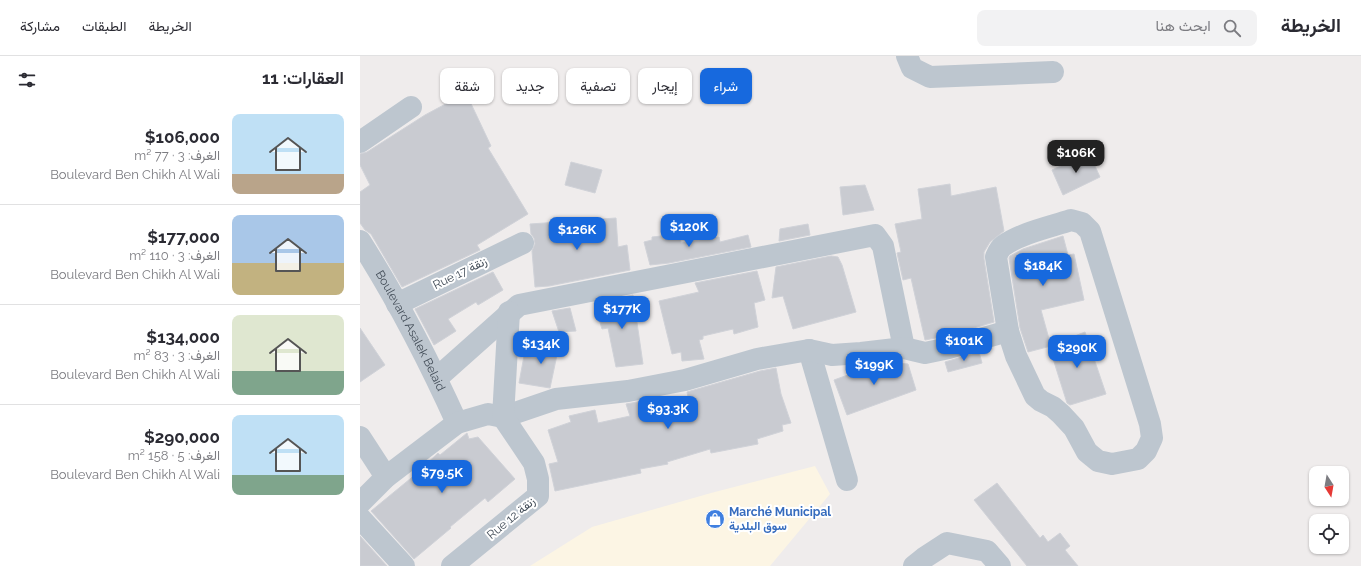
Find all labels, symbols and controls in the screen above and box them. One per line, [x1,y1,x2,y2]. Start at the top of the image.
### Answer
search box [977,10,1257,46]
text: الخريطة [1281,14,1341,36]
text: ابحث هنا [1156,17,1211,35]
icon: search [1221,17,1243,39]
text: مشاركة [20,18,60,34]
text: الطبقات [82,18,126,34]
text: الخريطة [148,18,192,34]
text: العقارات: 11 [262,68,344,88]
chip: شقة [440,68,494,104]
chip: جديد [502,68,558,104]
chip: تصفية [566,68,630,104]
chip: إيجار [638,68,692,104]
chip: شراء [700,68,752,104]
icon: filters [16,69,38,91]
text: $106,000 [145,127,220,147]
icon: home [264,130,312,178]
pin: $106K [1048,140,1104,174]
text: $106K [1056,145,1096,160]
text: الغرف: 3 · 77 m² [134,148,220,163]
text: Boulevard Ben Chikh Al Wali [50,167,220,182]
pin: $120K [661,214,717,248]
pin: $126K [549,217,605,251]
text: $120K [670,219,708,234]
text: $126K [558,222,596,237]
text: $177,000 [147,227,220,247]
icon: home [264,231,312,279]
text: الغرف: 3 · 110 m² [129,248,220,263]
pin: $184K [1015,253,1071,287]
street label: Rue 17 زنقة [431,254,490,293]
text: $184K [1024,258,1062,273]
text: Boulevard Ben Chikh Al Wali [50,267,220,282]
street label: Boulevard Asalek Belaid [373,268,448,393]
pin: $177K [594,296,650,330]
text: $177K [603,301,641,316]
text: $134,000 [146,327,220,347]
pin: $101K [936,328,992,362]
icon: home [264,331,312,379]
pin: $134K [513,331,569,365]
text: $101K [945,333,983,348]
pin: $290K [1049,335,1105,369]
text: $134K [522,336,560,351]
text: $290K [1057,340,1097,355]
text: الغرف: 3 · 83 m² [134,348,220,363]
pin: $199K [846,352,902,386]
text: $199K [855,357,893,372]
text: Boulevard Ben Chikh Al Wali [50,367,220,382]
pin: $93.3K [635,396,701,430]
text: $93.3K [647,401,689,416]
text: $290,000 [144,427,220,447]
icon: home [264,431,312,479]
text: الغرف: 5 · 158 m² [128,448,220,463]
pin: $79.5K [409,460,475,494]
text: $79.5K [421,465,463,480]
north arrow [1309,466,1349,506]
map controls [1309,466,1349,554]
text: Boulevard Ben Chikh Al Wali [50,467,220,482]
street label: Rue 12 زنقة [484,494,538,543]
place label: Marché Municipal سوق البلدية [729,505,831,534]
shop icon: Marché Municipal سوق البلدية [704,508,726,530]
button: locate [1309,514,1349,554]

